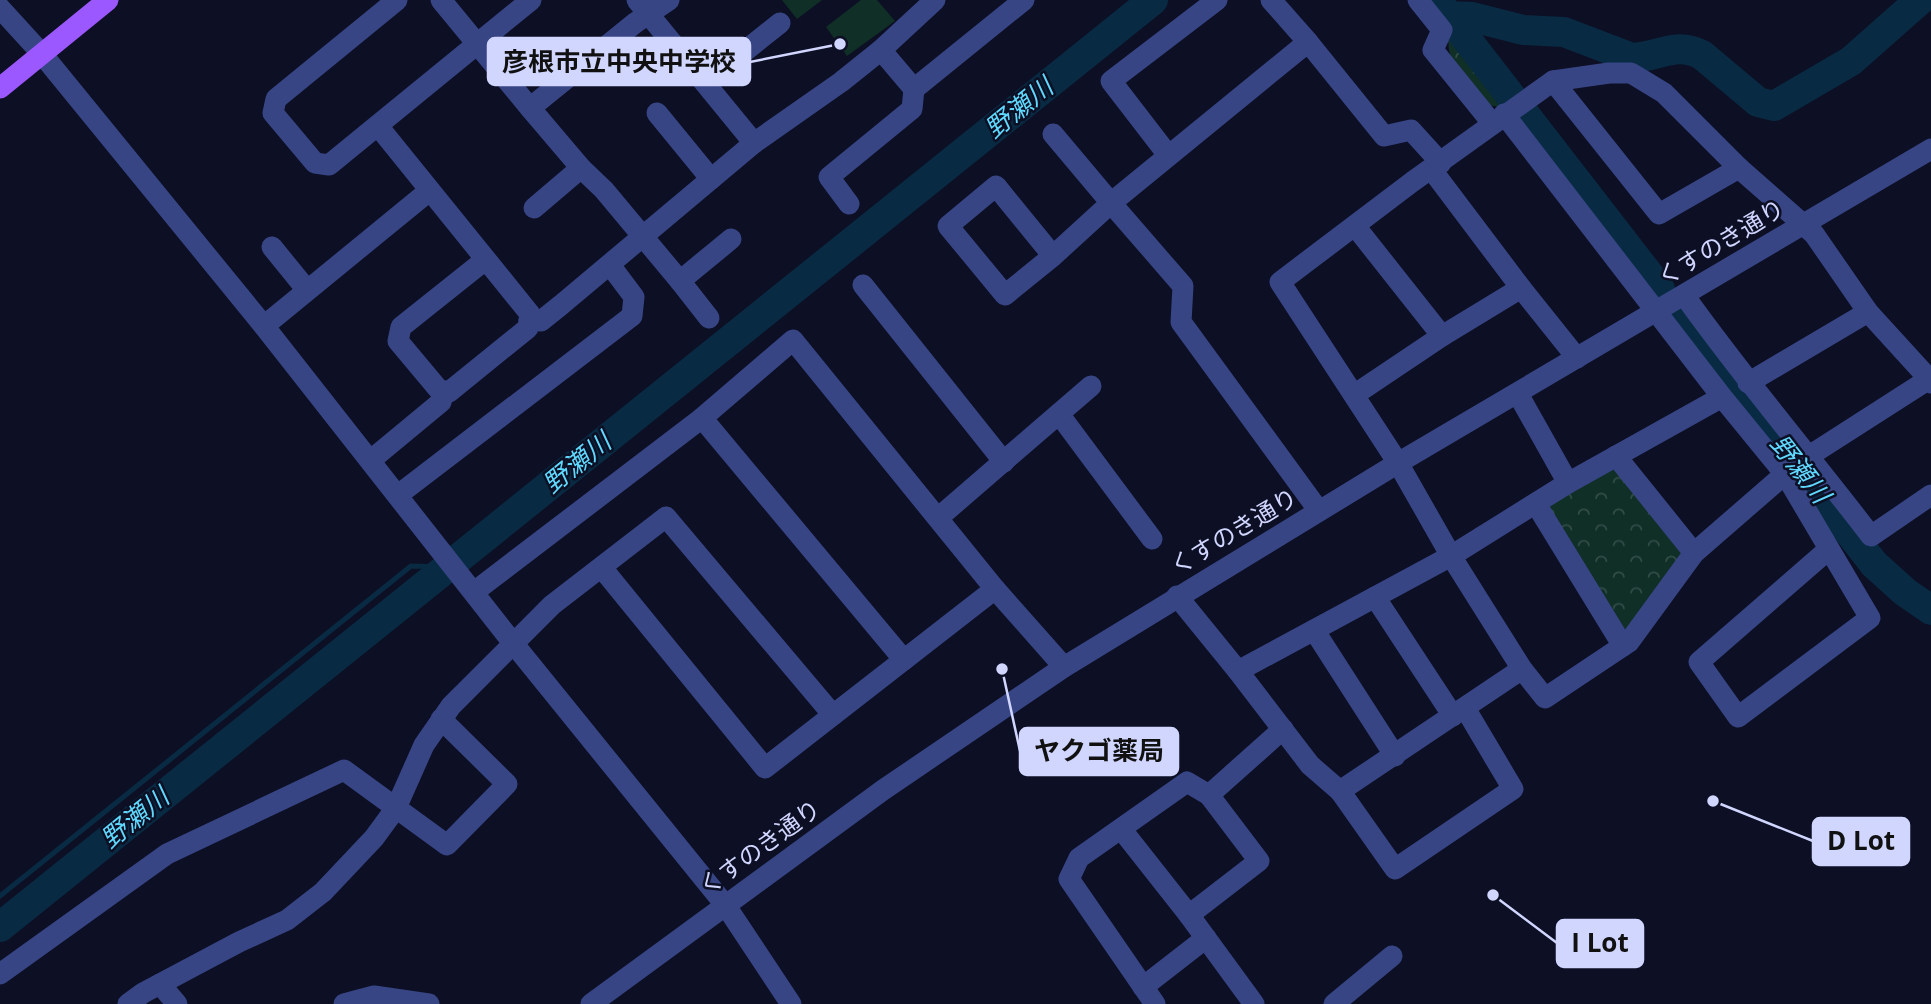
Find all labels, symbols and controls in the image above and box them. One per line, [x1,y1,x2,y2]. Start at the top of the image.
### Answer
callout: 彦根市立中央中学校 [488,38,750,85]
text: 彦根市立中央中学校 [502,43,736,79]
water label: 野瀬川 [977,67,1062,146]
street label: くすのき通り [1650,191,1790,293]
water label: 野瀬川 [535,422,620,501]
water label: 野瀬川 [1763,427,1841,513]
street label: くすのき通り [1163,480,1303,582]
callout: ヤクゴ薬局 [1020,728,1178,775]
text: ヤクゴ薬局 [1034,732,1164,768]
water label: 野瀬川 [93,777,178,856]
street label: くすのき通り [691,791,827,902]
callout: D Lot [1813,818,1909,865]
text: D Lot [1827,822,1895,858]
callout: I Lot [1557,920,1643,967]
text: I Lot [1571,924,1629,960]

